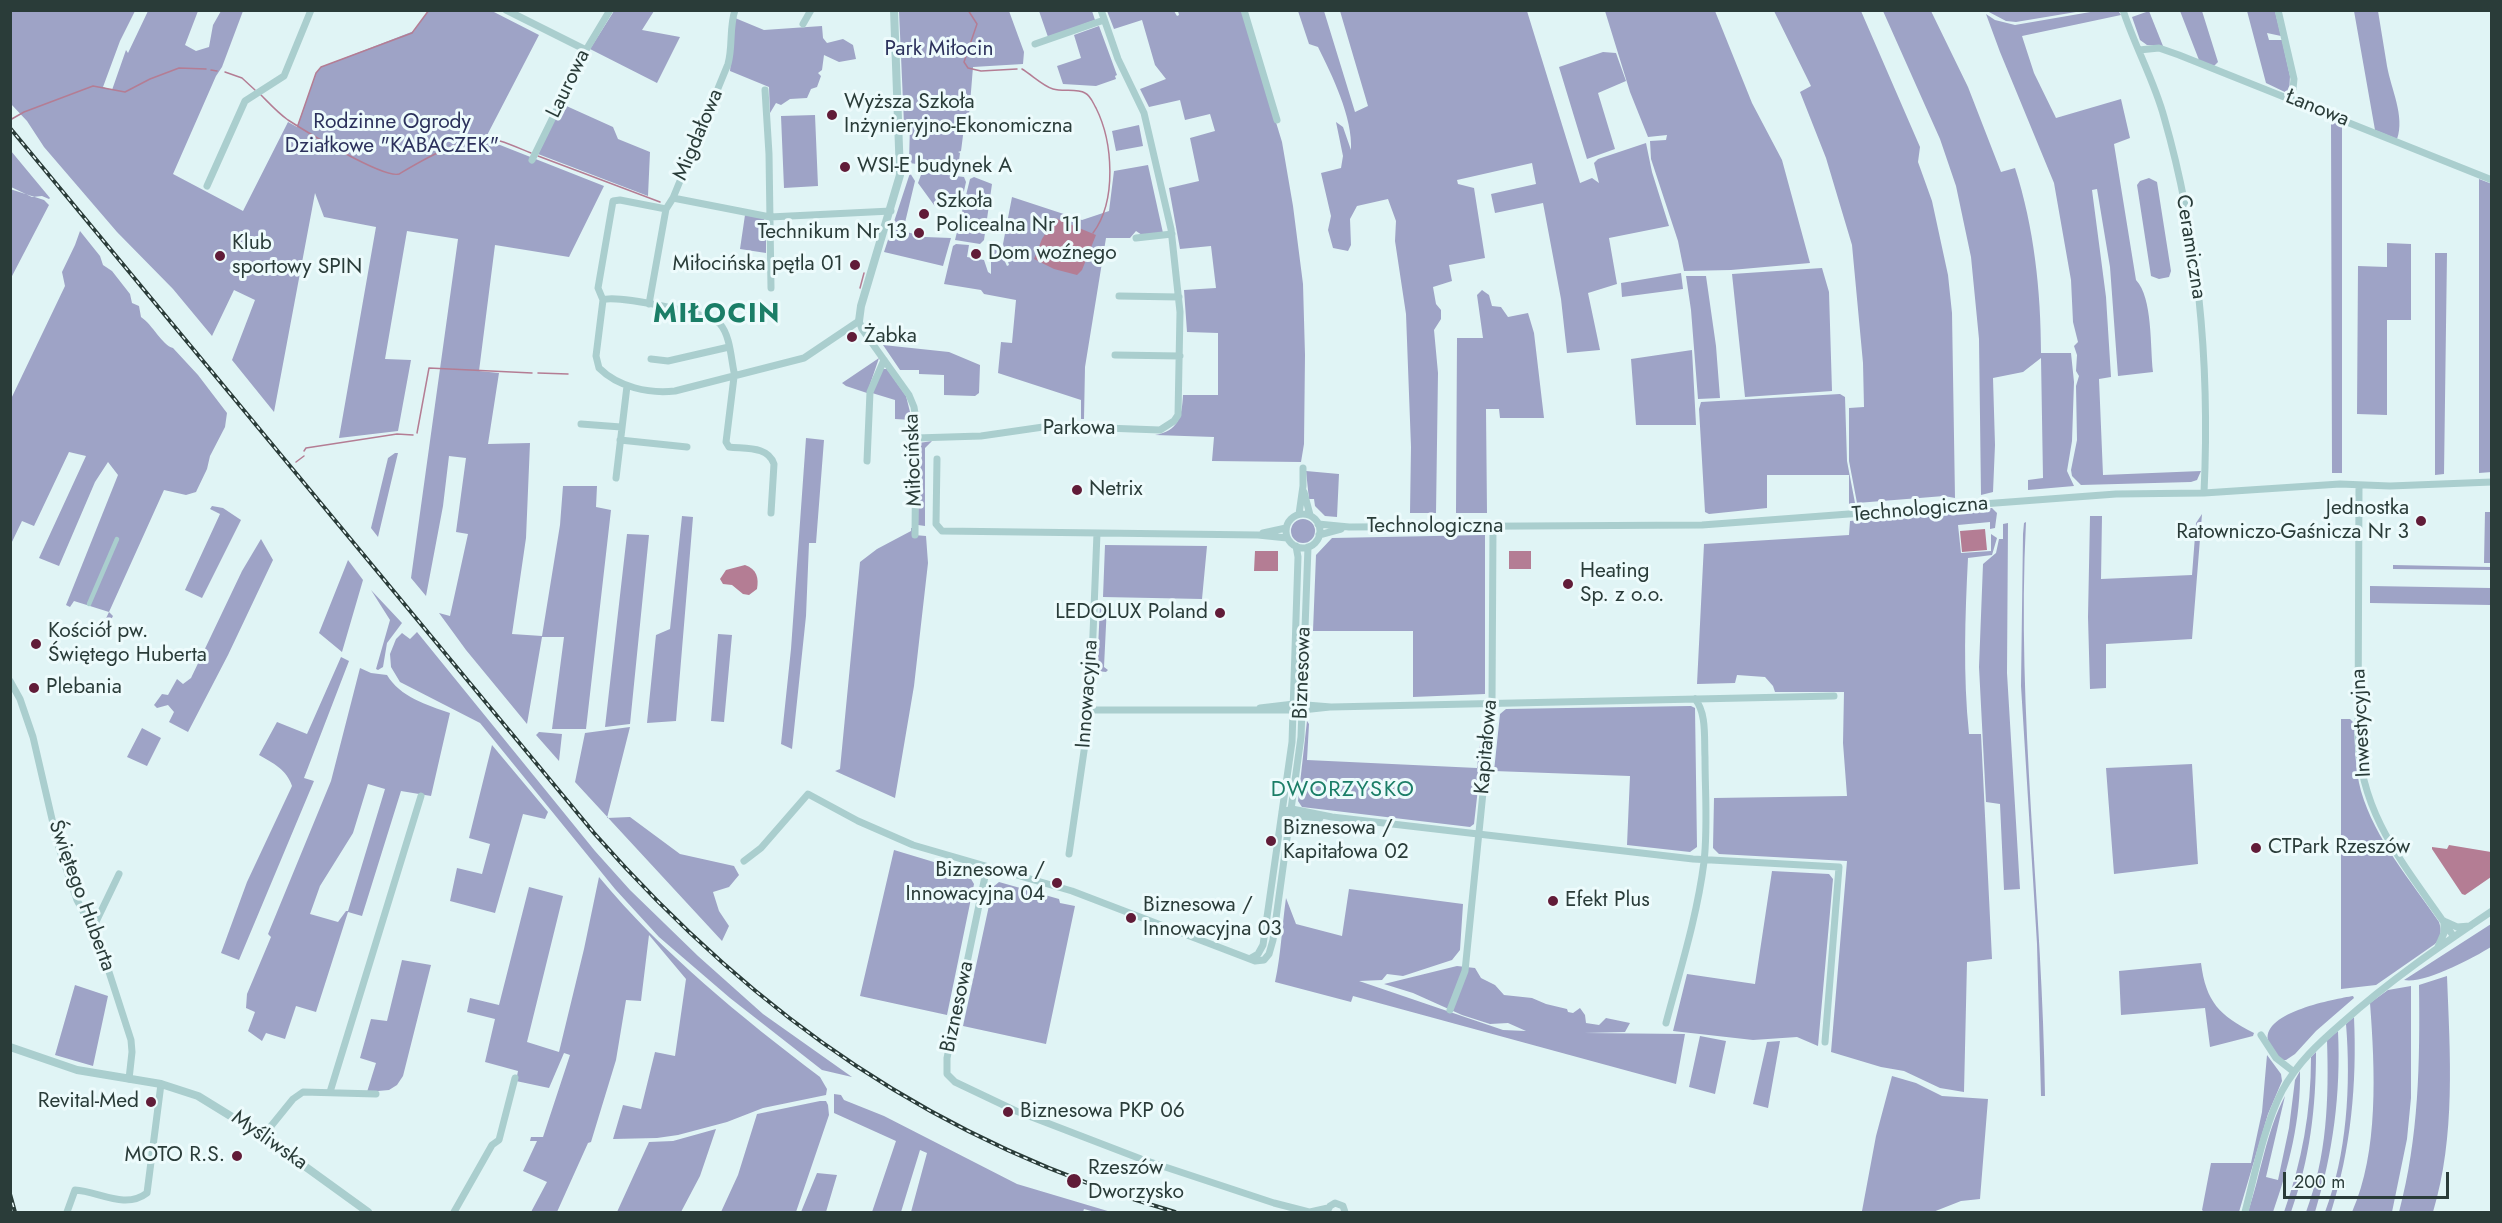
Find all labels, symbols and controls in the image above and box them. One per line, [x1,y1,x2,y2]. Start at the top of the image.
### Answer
park label: Park Miłocin [884,37,994,63]
street label: Laurowa [542,46,596,122]
street label: Migdałowa [668,85,730,185]
street label: Łanowa [2282,85,2352,133]
place label: Wyższa Szkoła Inżynieryjno-Ekonomiczna [844,90,1073,140]
marker: Wyższa Szkoła Inżynieryjno-Ekonomiczna [825,108,839,122]
park label: Rodzinne Ogrody Działkowe "KABACZEK" [285,110,499,160]
place label: WSI-E budynek A [857,154,1012,180]
marker: WSI-E budynek A [838,160,852,174]
place label: Szkoła Policealna Nr 11 [936,189,1081,239]
street label: Ceramiczna [2169,193,2211,301]
marker: Szkoła Policealna Nr 11 [917,207,931,221]
place label: Technikum Nr 13 [758,220,907,246]
marker: Technikum Nr 13 [912,226,926,240]
place label: Klub sportowy SPIN [232,231,362,281]
place label: Dom woźnego [988,241,1117,267]
marker: Dom woźnego [969,247,983,261]
marker: Klub sportowy SPIN [213,249,227,263]
place label: Miłocińska pętla 01 [673,252,843,278]
marker: Miłocińska pętla 01 [848,258,862,272]
district label: MIŁOCIN [653,299,781,331]
place label: Żabka [864,324,917,350]
marker: Żabka [845,330,859,344]
street label: Miłocińska [900,413,928,507]
street label: Parkowa [1043,416,1115,442]
place label: Netrix [1089,477,1143,503]
marker: Netrix [1070,483,1084,497]
street label: Technologiczna [1851,491,1989,529]
place label: Jednostka Ratowniczo-Gaśnicza Nr 3 [2176,496,2409,546]
street label: Technologiczna [1367,514,1503,540]
marker: Jednostka Ratowniczo-Gaśnicza Nr 3 [2414,514,2428,528]
place label: Heating Sp. z o.o. [1580,559,1664,609]
marker: Heating Sp. z o.o. [1561,577,1575,591]
place label: LEDOLUX Poland [1055,600,1208,626]
marker: LEDOLUX Poland [1213,606,1227,620]
place label: Kościół pw. Świętego Huberta [48,619,207,669]
street label: Biznesowa [1289,626,1317,720]
marker: Kościół pw. Świętego Huberta [29,637,43,651]
street label: Innowacyjna [1072,639,1104,749]
street label: Inwestycyjna [2347,668,2377,778]
place label: Plebania [46,675,122,701]
marker: Plebania [27,681,41,695]
street label: Kapitałowa [1470,699,1504,795]
district label: DWORZYSKO [1271,778,1415,804]
place label: Biznesowa / Kapitałowa 02 [1283,816,1409,866]
street label: Świętego Huberta [42,817,120,975]
marker: Biznesowa / Kapitałowa 02 [1264,834,1278,848]
place label: CTPark Rzeszów [2268,835,2410,861]
marker: CTPark Rzeszów [2249,841,2263,855]
place label: Biznesowa / Innowacyjna 04 [905,858,1045,908]
marker: Biznesowa / Innowacyjna 04 [1050,876,1064,890]
place label: Efekt Plus [1565,888,1650,914]
place label: Biznesowa / Innowacyjna 03 [1143,893,1282,943]
marker: Efekt Plus [1546,894,1560,908]
marker: Biznesowa / Innowacyjna 03 [1124,911,1138,925]
street label: Biznesowa [936,959,980,1055]
place label: Revital-Med [38,1089,139,1115]
marker: Revital-Med [144,1095,158,1109]
place label: Biznesowa PKP 06 [1020,1099,1185,1125]
marker: Biznesowa PKP 06 [1001,1105,1015,1119]
street label: Myśliwska [226,1106,312,1176]
place label: MOTO R.S. [125,1143,225,1169]
marker: MOTO R.S. [230,1149,244,1163]
place label: Rzeszów Dworzysko [1088,1156,1184,1206]
scale bar [2286,1160,2452,1198]
text: 200 m [2294,1169,2345,1195]
marker: Rzeszów Dworzysko [1065,1172,1083,1190]

